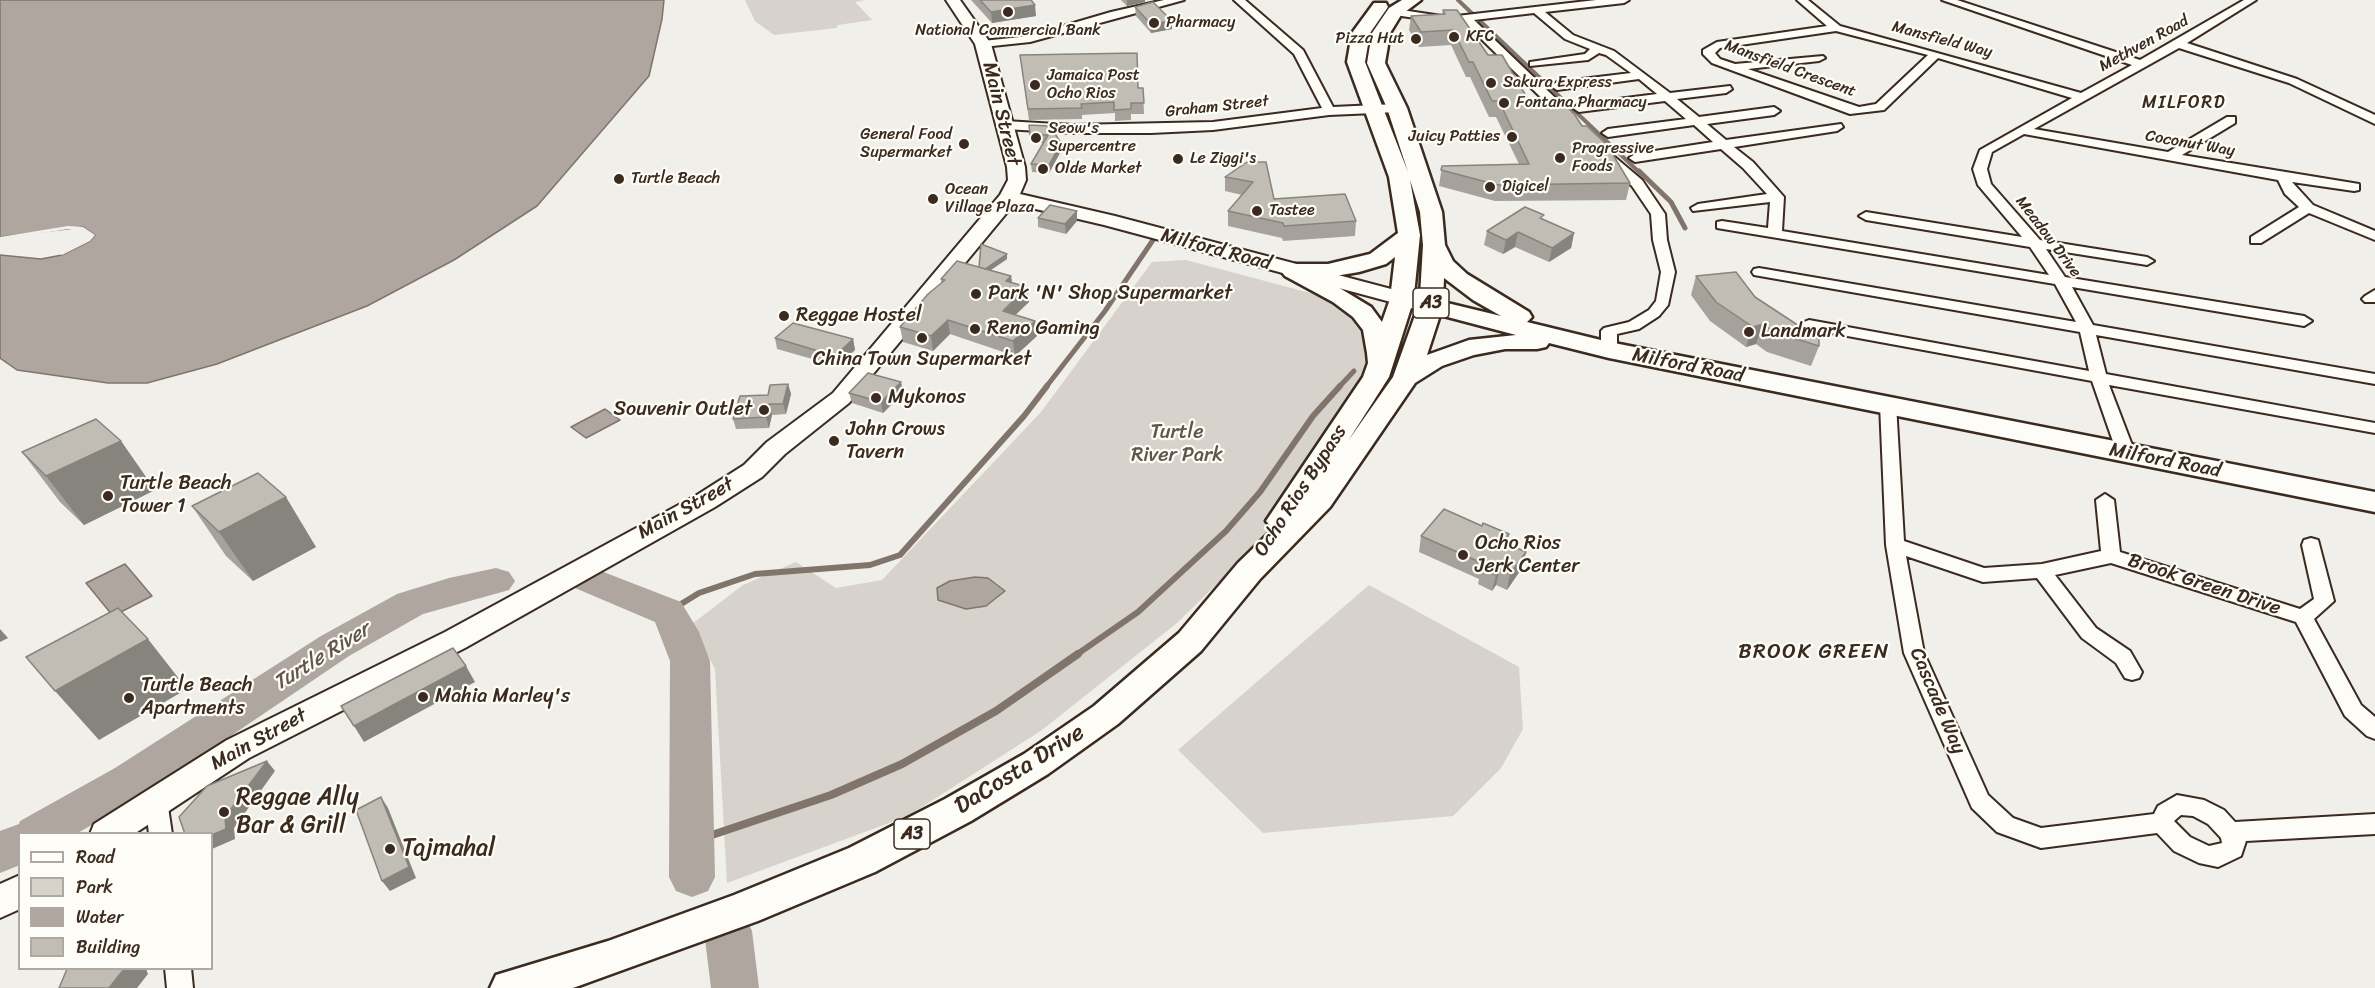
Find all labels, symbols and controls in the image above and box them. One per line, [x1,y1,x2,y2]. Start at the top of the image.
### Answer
marker: National Commercial Bank [1001,5,1015,19]
street label: Methven Road [2096,12,2192,76]
place label: Pharmacy [1166,13,1235,33]
marker: Pharmacy [1147,16,1161,30]
street label: Mansfield Way [1890,17,1994,63]
place label: National Commercial Bank [915,21,1101,41]
place label: KFC [1466,27,1494,47]
place label: Pizza Hut [1336,29,1404,49]
marker: KFC [1447,30,1461,44]
marker: Pizza Hut [1409,32,1423,46]
street label: Mansfield Crescent [1722,36,1858,102]
street label: Main Street [977,60,1025,168]
place label: Jamaica Post Ocho Rios [1047,66,1140,104]
place label: Sakura Express [1503,73,1612,93]
marker: Sakura Express [1484,76,1498,90]
marker: Jamaica Post Ocho Rios [1028,78,1042,92]
street label: Graham Street [1164,92,1270,122]
district label: MILFORD [2142,92,2226,114]
place label: Fontana Pharmacy [1516,93,1647,113]
marker: Fontana Pharmacy [1497,96,1511,110]
place label: Seow's Supercentre [1048,119,1136,157]
place label: General Food Supermarket [860,125,952,163]
place label: Juicy Patties [1409,127,1500,147]
street label: Coconut Way [2144,127,2236,161]
marker: Juicy Patties [1505,130,1519,144]
marker: Seow's Supercentre [1029,131,1043,145]
marker: General Food Supermarket [957,137,971,151]
place label: Progressive Foods [1572,139,1654,177]
place label: Le Ziggi's [1190,149,1256,169]
marker: Progressive Foods [1553,151,1567,165]
marker: Le Ziggi's [1171,152,1185,166]
place label: Olde Market [1055,159,1142,179]
marker: Olde Market [1036,162,1050,176]
place label: Turtle Beach [631,169,720,189]
marker: Turtle Beach [612,172,626,186]
place label: Digicel [1502,177,1549,197]
place label: Ocean Village Plaza [945,180,1034,218]
marker: Digicel [1483,180,1497,194]
marker: Ocean Village Plaza [926,192,940,206]
street label: Meadow Drive [2011,192,2085,282]
place label: Tastee [1269,201,1315,221]
marker: Tastee [1250,204,1264,218]
street label: Milford Road [1158,224,1274,276]
place label: Park 'N' Shop Supermarket [988,282,1232,306]
marker: Park 'N' Shop Supermarket [969,287,983,301]
road number: A3 [1413,288,1449,318]
place label: Reggae Hostel [796,304,922,328]
marker: Reggae Hostel [777,309,791,323]
place label: Reno Gaming [987,317,1100,341]
place label: Landmark [1761,320,1846,344]
marker: Reno Gaming [968,322,982,336]
marker: Landmark [1742,325,1756,339]
marker: China Town Supermarket [915,331,929,345]
street label: Milford Road [1630,343,1746,389]
place label: China Town Supermarket [813,348,1031,372]
place label: Mykonos [888,386,966,410]
marker: Mykonos [869,391,883,405]
place label: Souvenir Outlet [613,398,752,422]
marker: Souvenir Outlet [757,403,771,417]
place label: John Crows Tavern [846,418,945,465]
park label: Turtle River Park [1131,421,1223,468]
street label: Ocho Rios Bypass [1250,421,1352,561]
marker: John Crows Tavern [827,434,841,448]
street label: Milford Road [2107,438,2223,484]
place label: Turtle Beach Tower 1 [120,472,232,519]
street label: Main Street [634,473,738,545]
marker: Turtle Beach Tower 1 [101,489,115,503]
place label: Ocho Rios Jerk Center [1475,532,1579,579]
marker: Ocho Rios Jerk Center [1456,548,1470,562]
street label: Brook Green Drive [2124,549,2284,621]
water label: Turtle River [269,617,375,697]
district label: BROOK GREEN [1738,640,1890,666]
street label: Cascade Way [1904,644,1970,758]
place label: Turtle Beach Apartments [141,674,253,721]
place label: Mahia Marley's [435,685,570,709]
marker: Mahia Marley's [416,690,430,704]
marker: Turtle Beach Apartments [122,691,136,705]
street label: Main Street [207,704,311,776]
street label: DaCosta Drive [950,719,1090,821]
place label: Reggae Ally Bar & Grill [236,784,359,840]
marker: Reggae Ally Bar & Grill [217,805,231,819]
road number: A3 [894,819,930,849]
legend [18,832,213,970]
place label: Tajmahal [402,835,495,863]
text: Road [76,841,115,873]
marker: Tajmahal [383,842,397,856]
text: Park [76,871,113,903]
text: Water [76,901,123,933]
text: Building [76,931,140,963]

